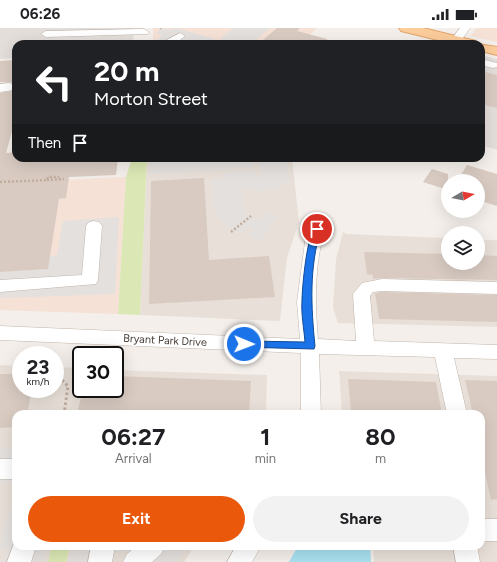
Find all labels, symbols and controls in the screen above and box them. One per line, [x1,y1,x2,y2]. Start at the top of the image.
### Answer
text: 06:26 [20,5,60,23]
text: 20 m [94,54,159,88]
icon: left [28,56,80,108]
text: Morton Street [94,88,208,110]
icon: arrive [69,132,91,154]
text: Then [28,134,61,152]
north arrow [441,174,485,218]
map controls [441,174,485,270]
pin [300,212,334,246]
icon: arrive [306,218,328,240]
button: layers [441,226,485,270]
position arrow [223,323,265,365]
street label: Bryant Park Drive [123,332,207,349]
speed limit sign: 30 [72,346,124,398]
text: 23 [27,355,49,379]
text: km/h [27,375,49,388]
text: 06:27 [101,422,165,451]
text: 1 [260,422,270,451]
text: 80 [365,422,396,451]
text: Arrival [115,451,152,466]
text: min [255,451,276,466]
text: m [375,451,386,466]
button: Exit [28,496,245,542]
button: Share [253,496,469,542]

